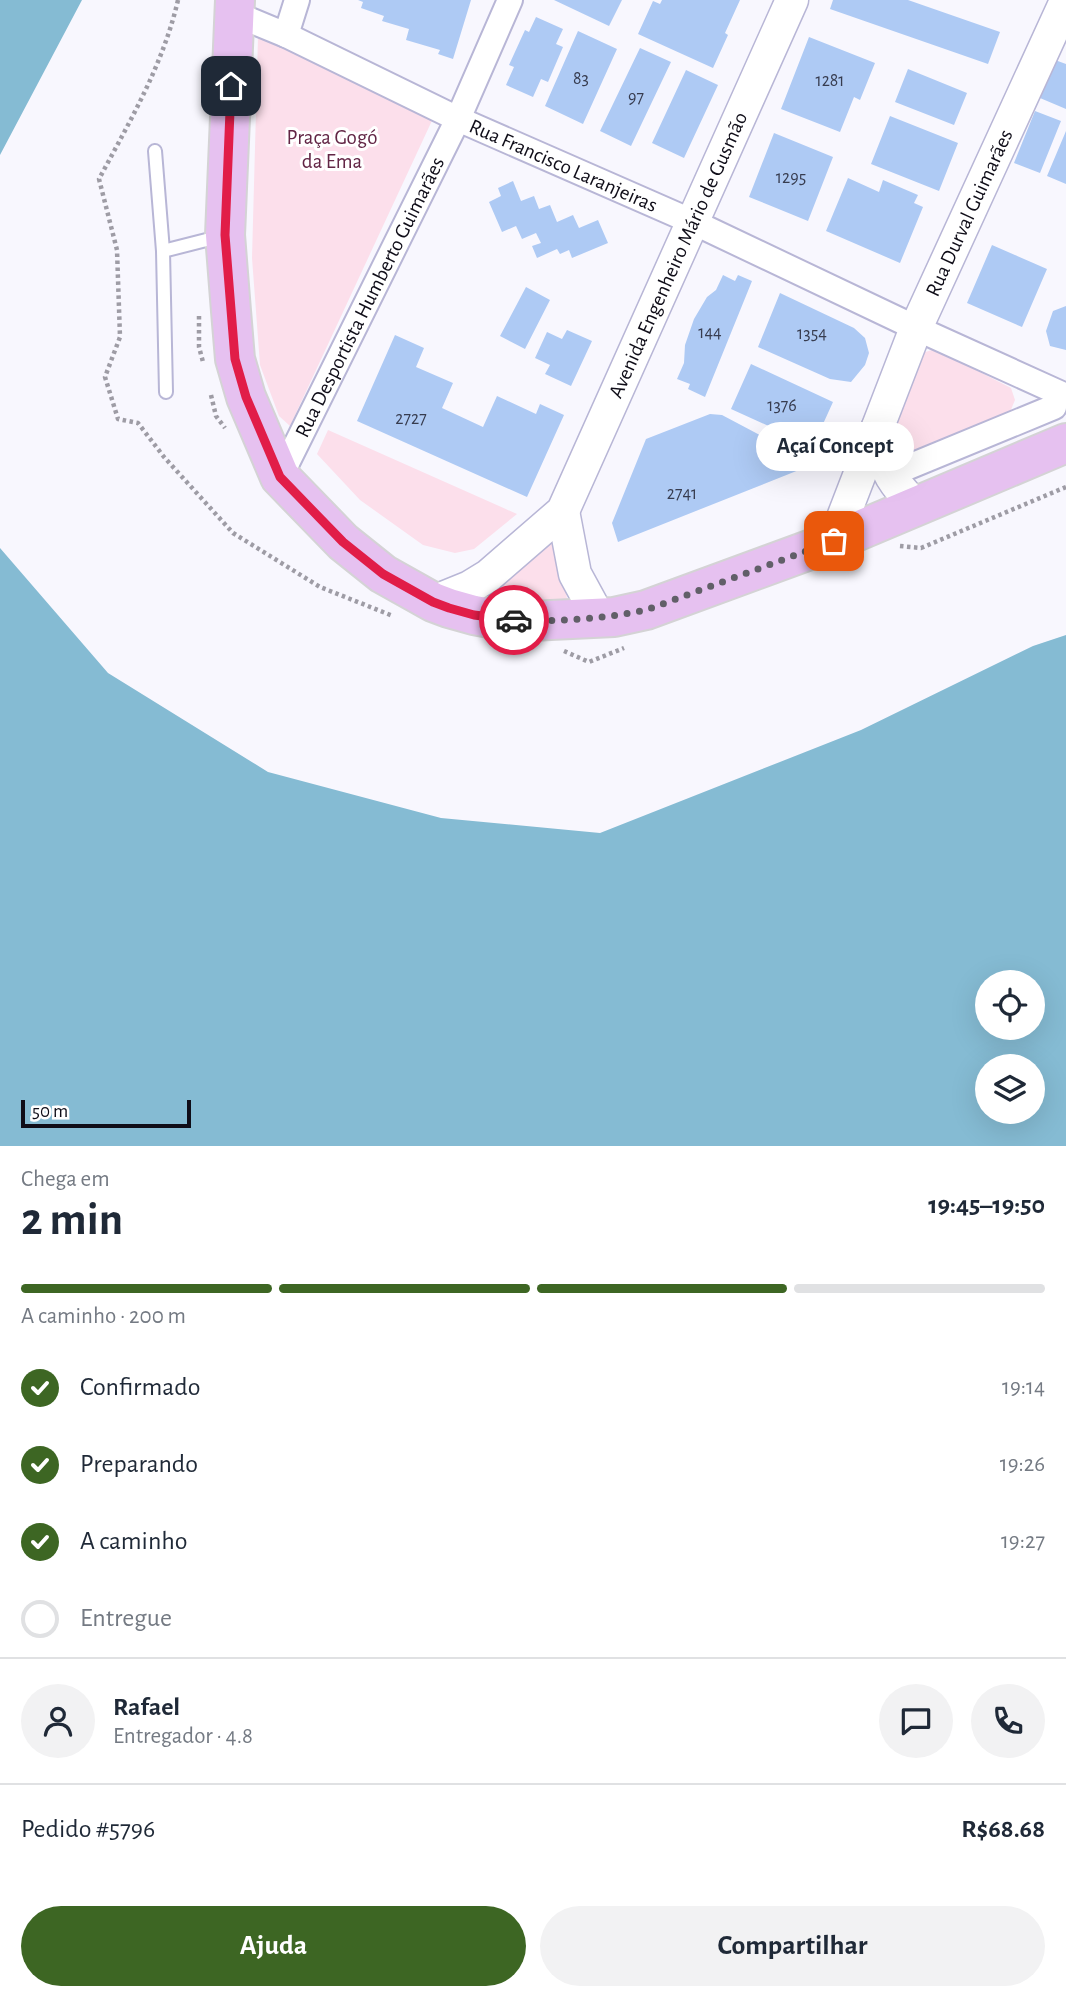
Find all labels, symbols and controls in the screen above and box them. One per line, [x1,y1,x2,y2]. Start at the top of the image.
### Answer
pin [201,56,261,116]
icon: home [212,67,250,105]
house number: 83 [573,70,589,88]
house number: 1281 [815,72,845,90]
house number: 97 [628,89,644,107]
street label: Avenida Engenheiro Mário de Gusmão [605,109,751,401]
street label: Rua Francisco Laranjeiras [466,115,660,216]
street label: Rua Durval Guimarães [922,126,1017,300]
park label: Praça Gogó da Ema [287,127,377,172]
street label: Rua Desportista Humberto Guimarães [291,154,448,441]
house number: 1295 [776,169,806,187]
house number: 144 [698,324,722,342]
house number: 1354 [797,325,827,343]
house number: 1376 [767,397,797,415]
house number: 2727 [395,410,427,428]
callout: Açaí Concept [755,422,913,471]
text: Açaí Concept [777,435,893,458]
house number: 2741 [667,485,697,503]
pin [804,511,864,571]
icon: bag [815,522,853,560]
courier [479,585,549,655]
icon: car [495,601,533,639]
map controls [975,970,1045,1124]
button: locate [975,970,1045,1040]
button: layers [975,1054,1045,1124]
scale bar [21,1097,191,1129]
text: 50 m [32,1102,68,1121]
text: Chega em [21,1168,110,1191]
text: 19:45–19:50 [928,1192,1045,1218]
text: 2 min [21,1197,123,1243]
text: A caminho · 200 m [21,1305,186,1328]
icon: check [21,1369,59,1407]
text: Confirmado [80,1374,201,1400]
text: 19:14 [1002,1376,1045,1399]
icon: check [21,1446,59,1484]
text: Preparando [80,1451,198,1477]
text: 19:26 [1000,1453,1045,1476]
icon: check [21,1523,59,1561]
text: A caminho [80,1528,188,1554]
text: 19:27 [1001,1530,1045,1553]
text: Entregue [80,1605,172,1631]
button: person [21,1684,95,1758]
button: chat [879,1684,953,1758]
button: phone [971,1684,1045,1758]
text: Rafael [113,1694,180,1720]
text: Entregador · 4.8 [113,1725,253,1748]
text: Pedido #5796 [21,1816,155,1842]
text: R$68.68 [961,1816,1045,1842]
button: Ajuda [21,1906,526,1986]
button: Compartilhar [540,1906,1045,1986]

